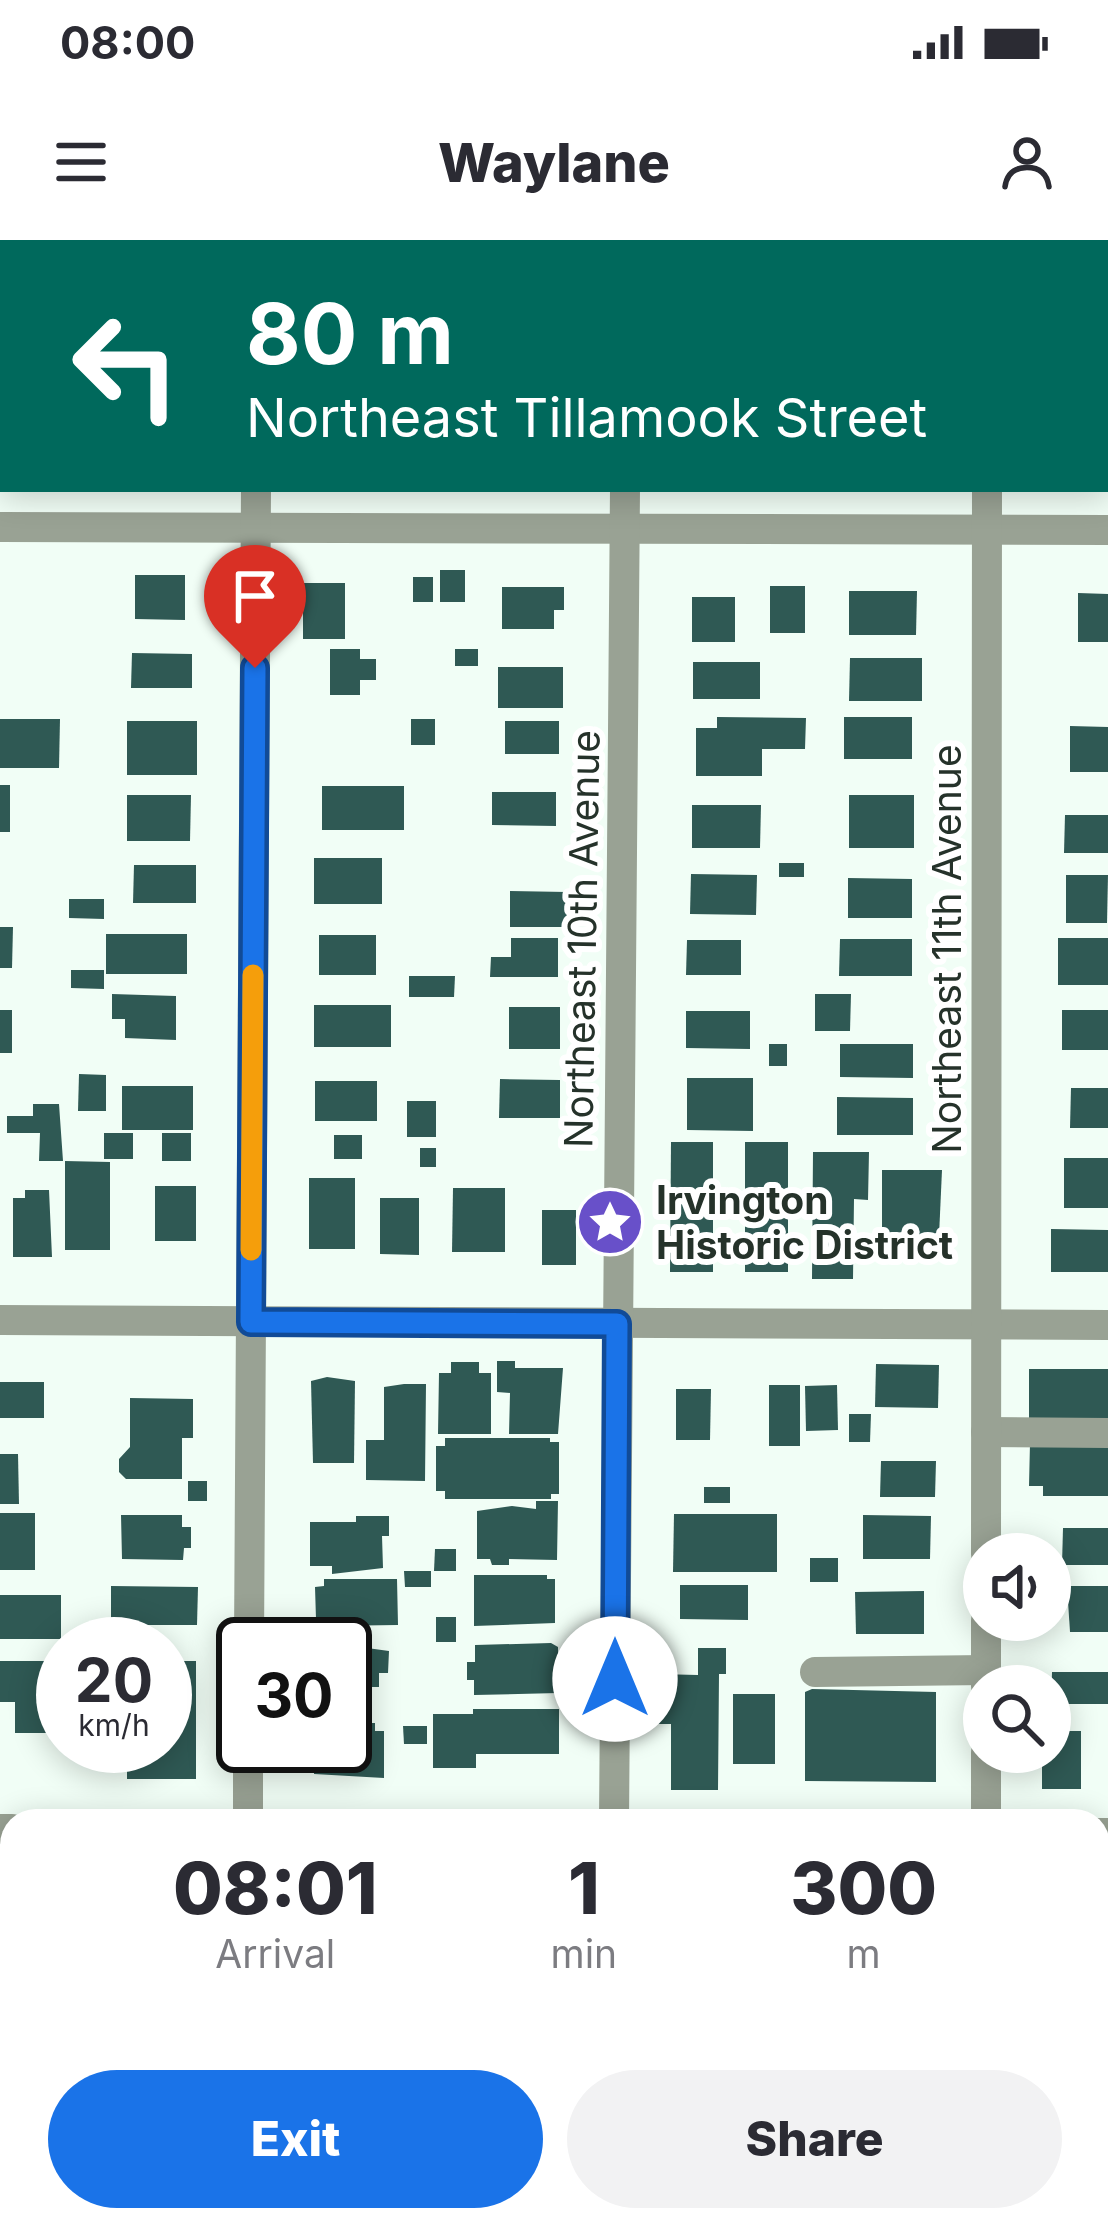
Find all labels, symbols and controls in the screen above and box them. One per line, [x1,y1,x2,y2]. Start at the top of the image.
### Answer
text: 08:00 [60,15,195,70]
icon: menu [48,129,114,195]
icon: person [994,129,1060,195]
text: Waylane [438,130,670,195]
text: 80 m [246,283,454,384]
icon: left [48,288,204,444]
text: Northeast Tillamook Street [246,385,927,450]
pin [204,545,306,668]
icon: arrive [222,563,288,629]
street label: Northeast 10th Avenue [554,730,609,1148]
street label: Northeast 11th Avenue [923,744,970,1154]
place label: Irvington Historic District [656,1176,953,1268]
place icon: Irvington Historic District [575,1187,645,1257]
map controls [963,1533,1071,1773]
button: sound [963,1533,1071,1641]
position arrow [552,1616,678,1742]
speed limit sign: 30 [216,1617,372,1773]
text: 20 [75,1644,153,1716]
button: search [963,1665,1071,1773]
text: km/h [78,1707,150,1743]
text: 08:01 [173,1844,378,1931]
text: 1 [568,1844,600,1931]
text: 300 [790,1844,937,1931]
text: Arrival [215,1930,335,1977]
text: min [551,1930,617,1977]
text: m [847,1930,881,1977]
button: Exit [48,2070,543,2208]
button: Share [567,2070,1062,2208]

